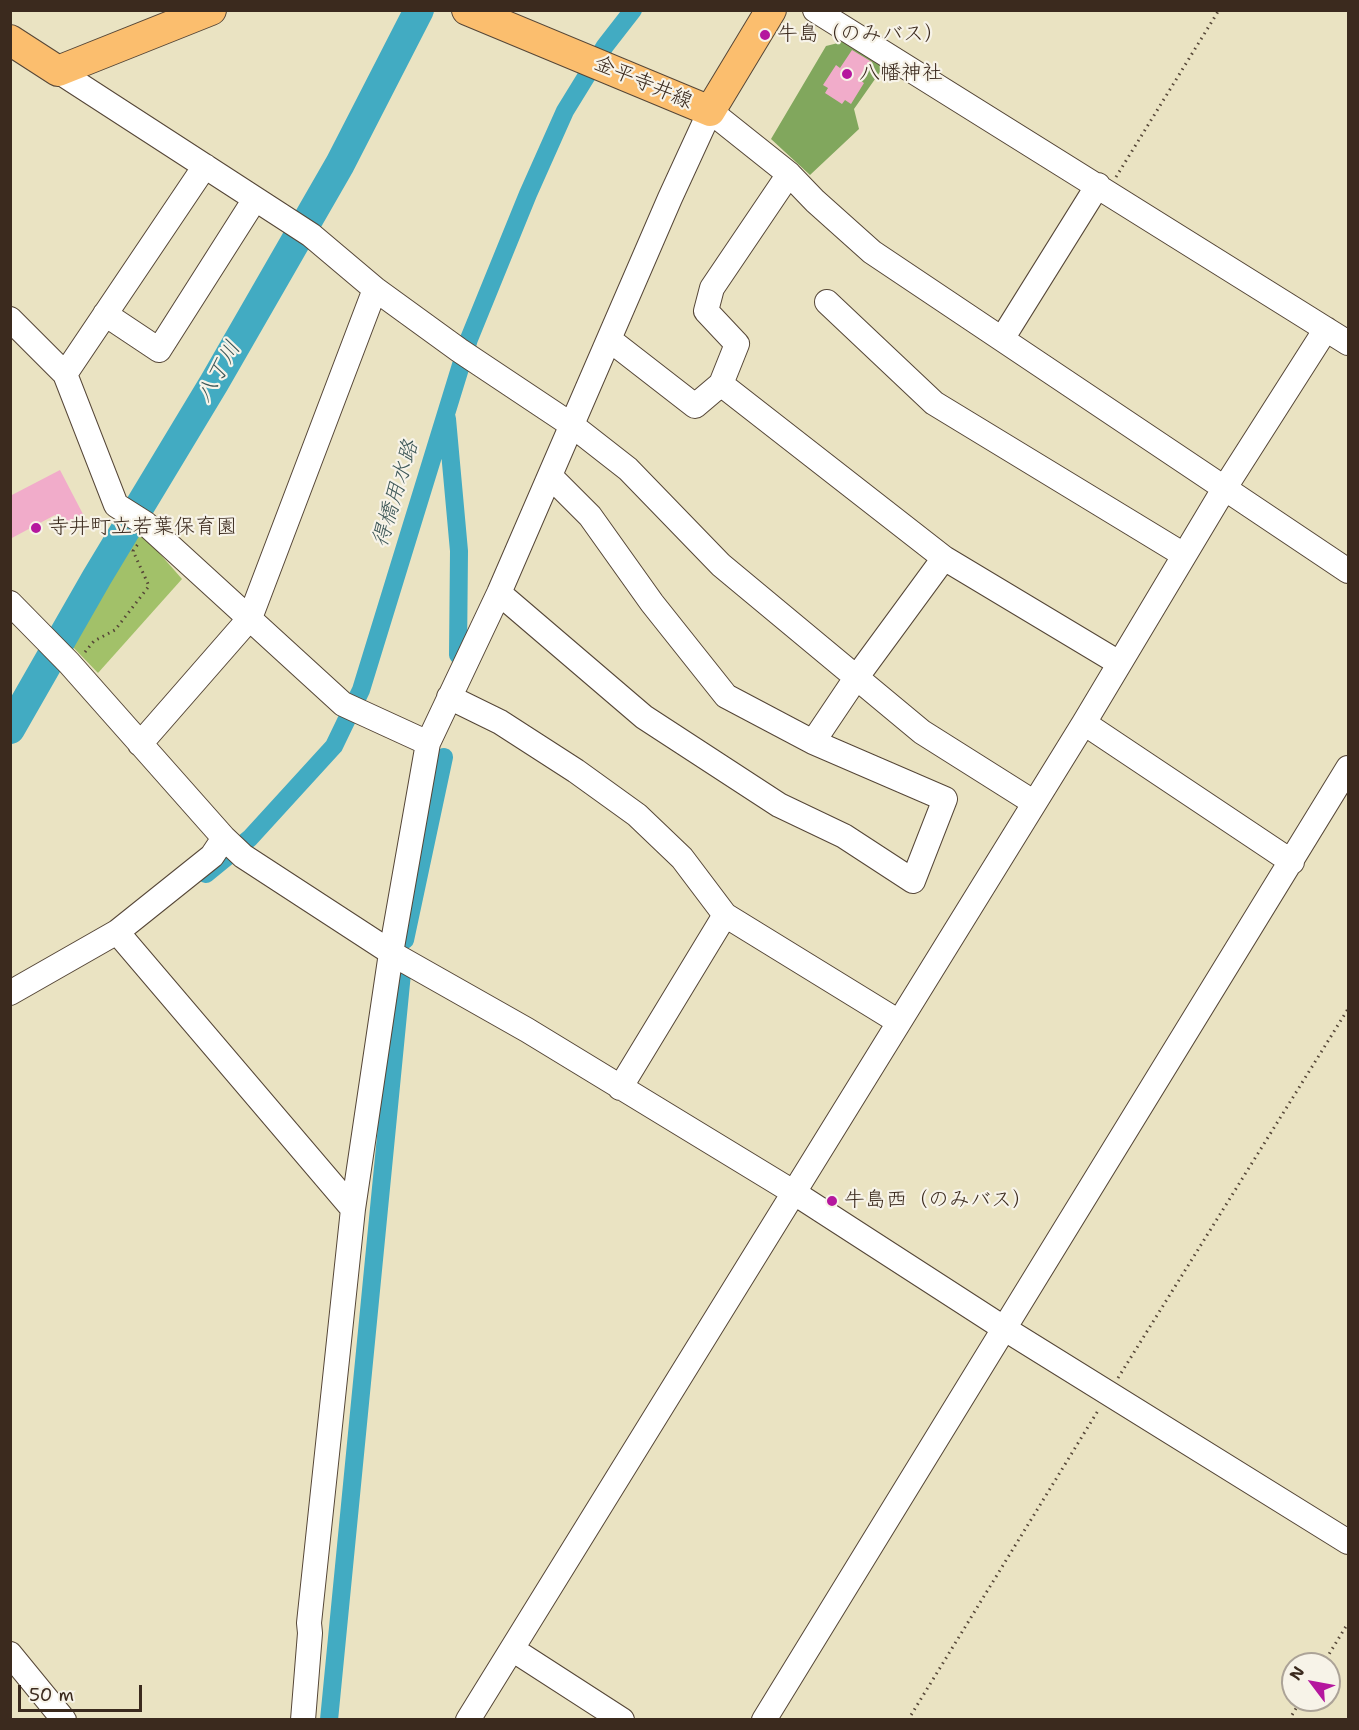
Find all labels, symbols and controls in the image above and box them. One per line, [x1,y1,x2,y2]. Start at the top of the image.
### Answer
place label: 牛島（のみバス） [777,22,945,48]
marker: 牛島（のみバス） [758,28,772,42]
street label: 金平寺井線 [590,51,696,115]
place label: 八幡神社 [859,61,943,87]
marker: 八幡神社 [840,67,854,81]
water label: 八丁川 [191,337,247,407]
water label: 得橋用水路 [367,438,425,550]
place label: 寺井町立若葉保育園 [48,515,237,541]
marker: 寺井町立若葉保育園 [29,521,43,535]
place label: 牛島西（のみバス） [844,1188,1033,1214]
marker: 牛島西（のみバス） [825,1194,839,1208]
north arrow [1281,1652,1341,1712]
text: N [1285,1662,1309,1684]
scale bar [21,1673,146,1711]
text: 50 m [29,1683,74,1707]

